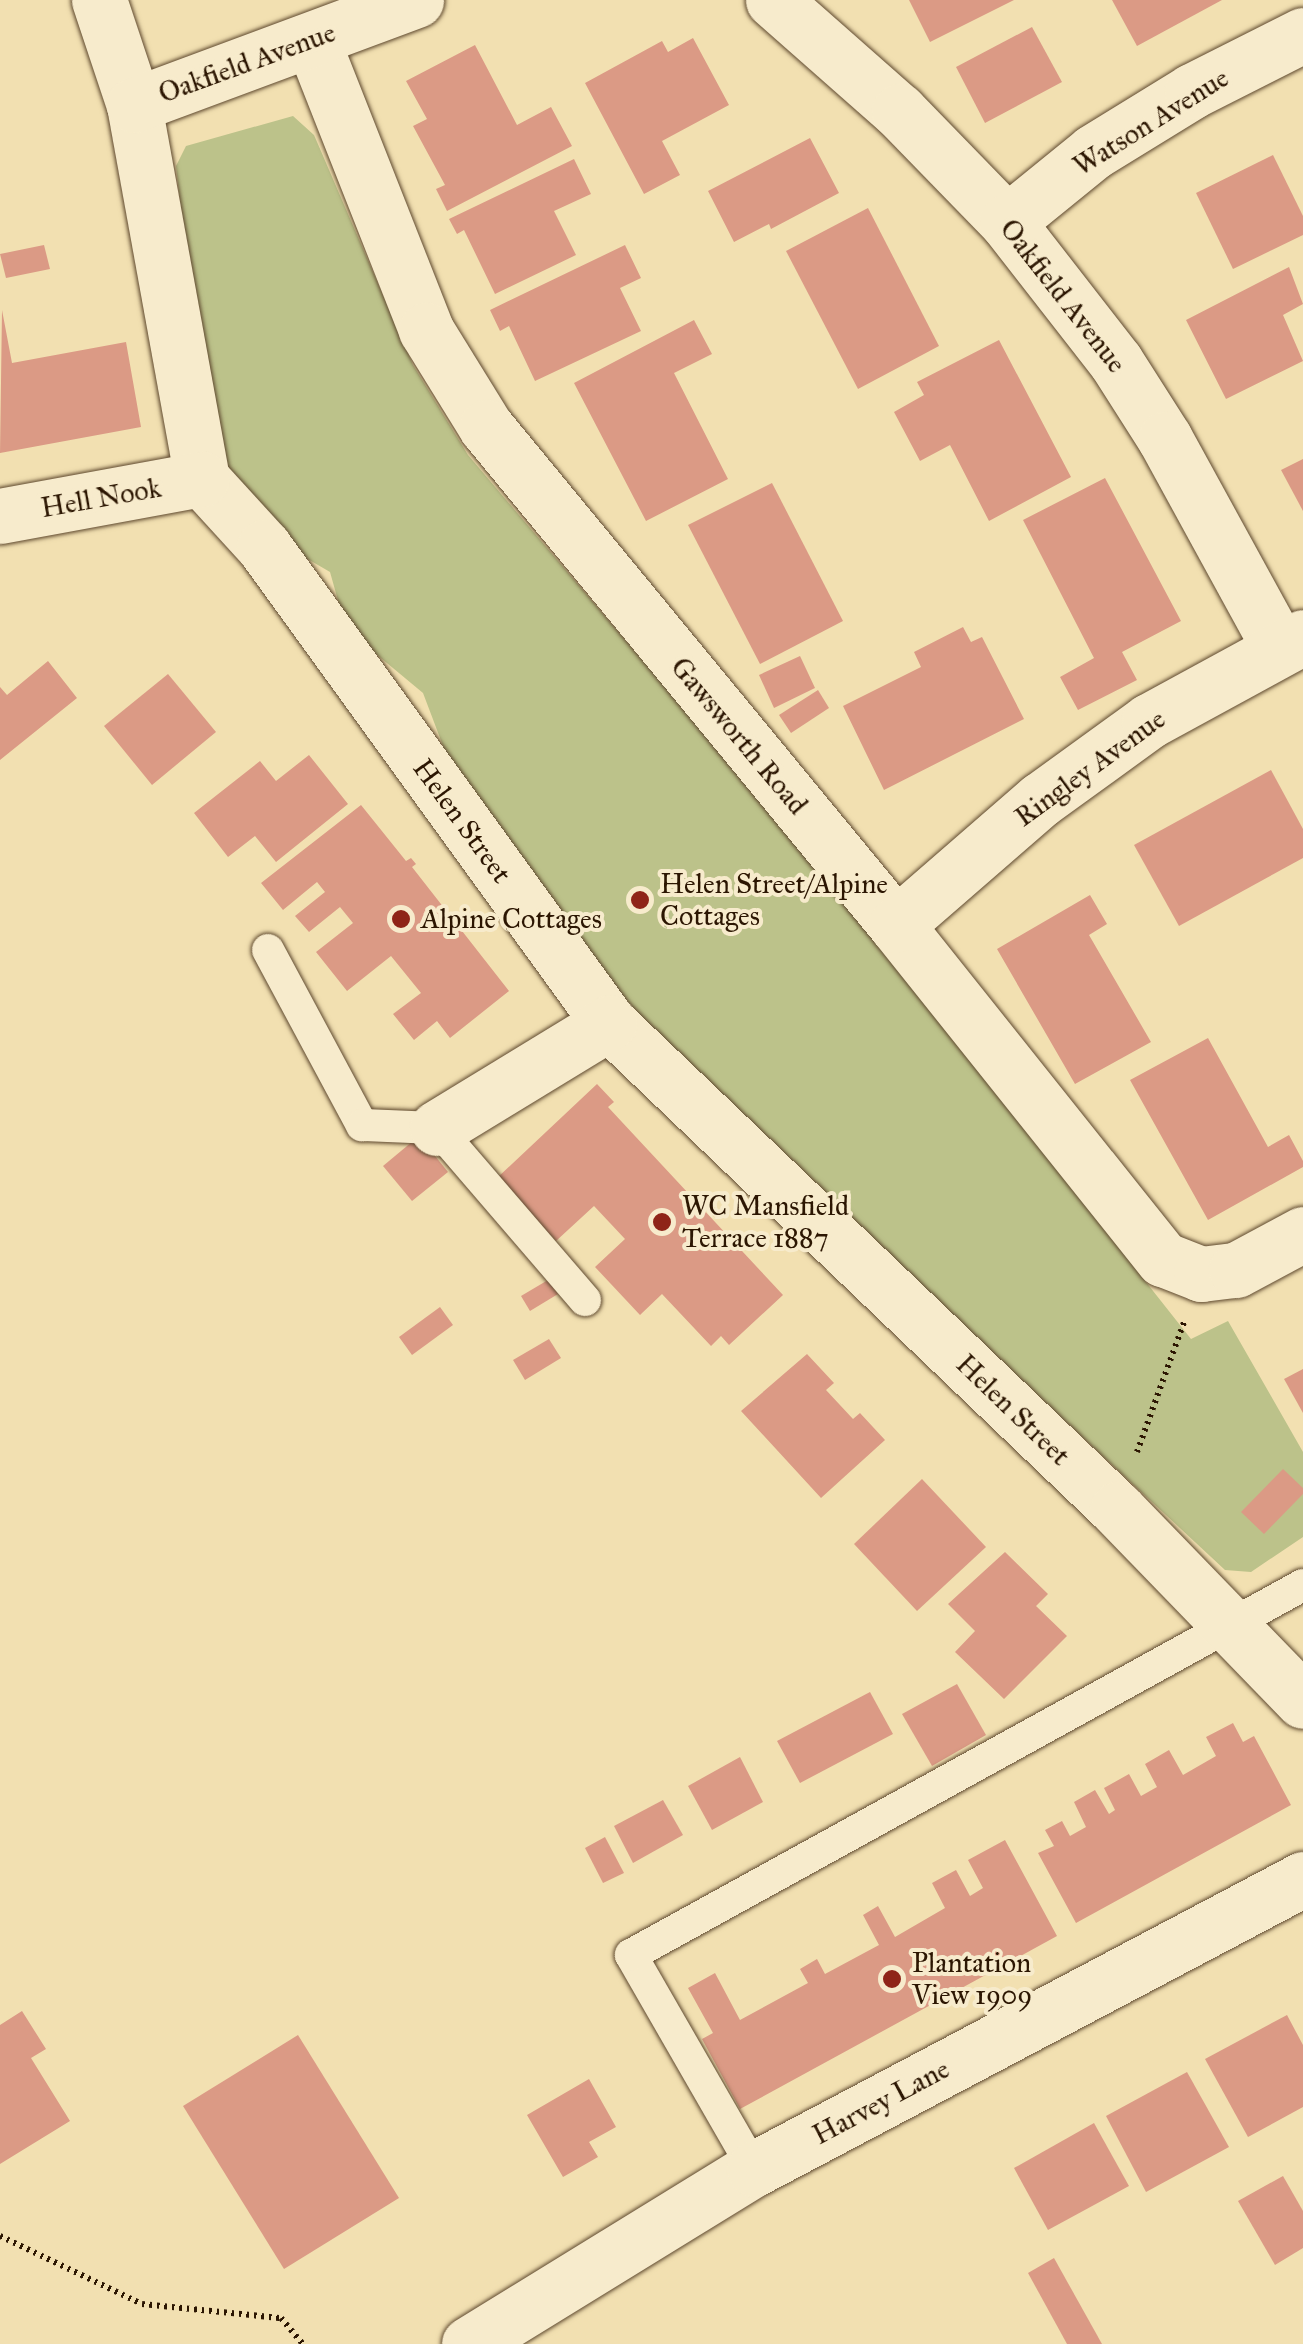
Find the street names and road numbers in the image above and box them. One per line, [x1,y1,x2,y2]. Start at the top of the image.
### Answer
street label: Oakfield Avenue [154,15,340,111]
street label: Watson Avenue [1067,61,1235,183]
street label: Oakfield Avenue [993,212,1133,380]
street label: Hell Nook [38,471,164,525]
street label: Gawsworth Road [664,651,814,821]
street label: Ringley Avenue [1008,702,1172,834]
street label: Helen Street [406,752,518,890]
street label: Helen Street [949,1347,1077,1473]
street label: Harvey Lane [807,2052,955,2152]

